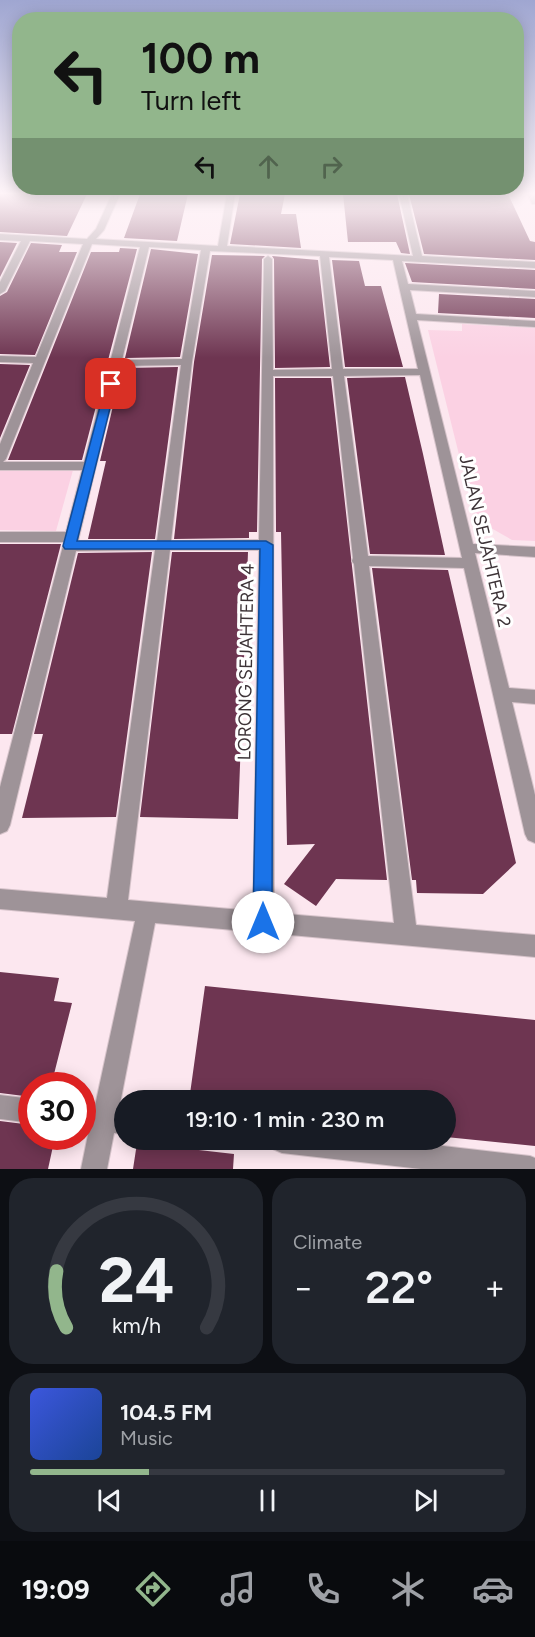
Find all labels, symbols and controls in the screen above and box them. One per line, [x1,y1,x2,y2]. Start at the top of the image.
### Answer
text: 100 m [141,33,260,84]
icon: left [42,36,120,114]
text: Turn left [141,84,241,117]
icon: left [189,150,222,183]
icon: ahead [252,150,285,183]
icon: right [315,150,348,183]
pin [85,358,136,409]
icon: arrive [94,367,127,400]
street label: JALAN SEJAHTERA 2 [454,452,516,630]
street label: LORONG SEJAHTERA 4 [233,563,259,761]
position arrow [231,890,295,954]
speed limit sign: 30 [18,1072,96,1150]
text: 19:10 · 1 min · 230 m [186,1106,384,1133]
text: Climate [293,1230,362,1254]
text: 24 [98,1243,174,1318]
text: 22° [365,1260,433,1314]
text: − [293,1268,314,1307]
text: + [484,1268,505,1307]
text: km/h [112,1313,160,1338]
text: 104.5 FM [120,1399,212,1426]
text: Music [120,1426,173,1450]
icon: previous [93,1484,126,1517]
icon: pause [251,1484,284,1517]
icon: next [409,1484,442,1517]
icon: directions [132,1568,174,1610]
icon: music [217,1568,259,1610]
icon: phone [302,1568,344,1610]
icon: climate [387,1568,429,1610]
icon: car [472,1568,514,1610]
text: 19:09 [21,1573,90,1606]

